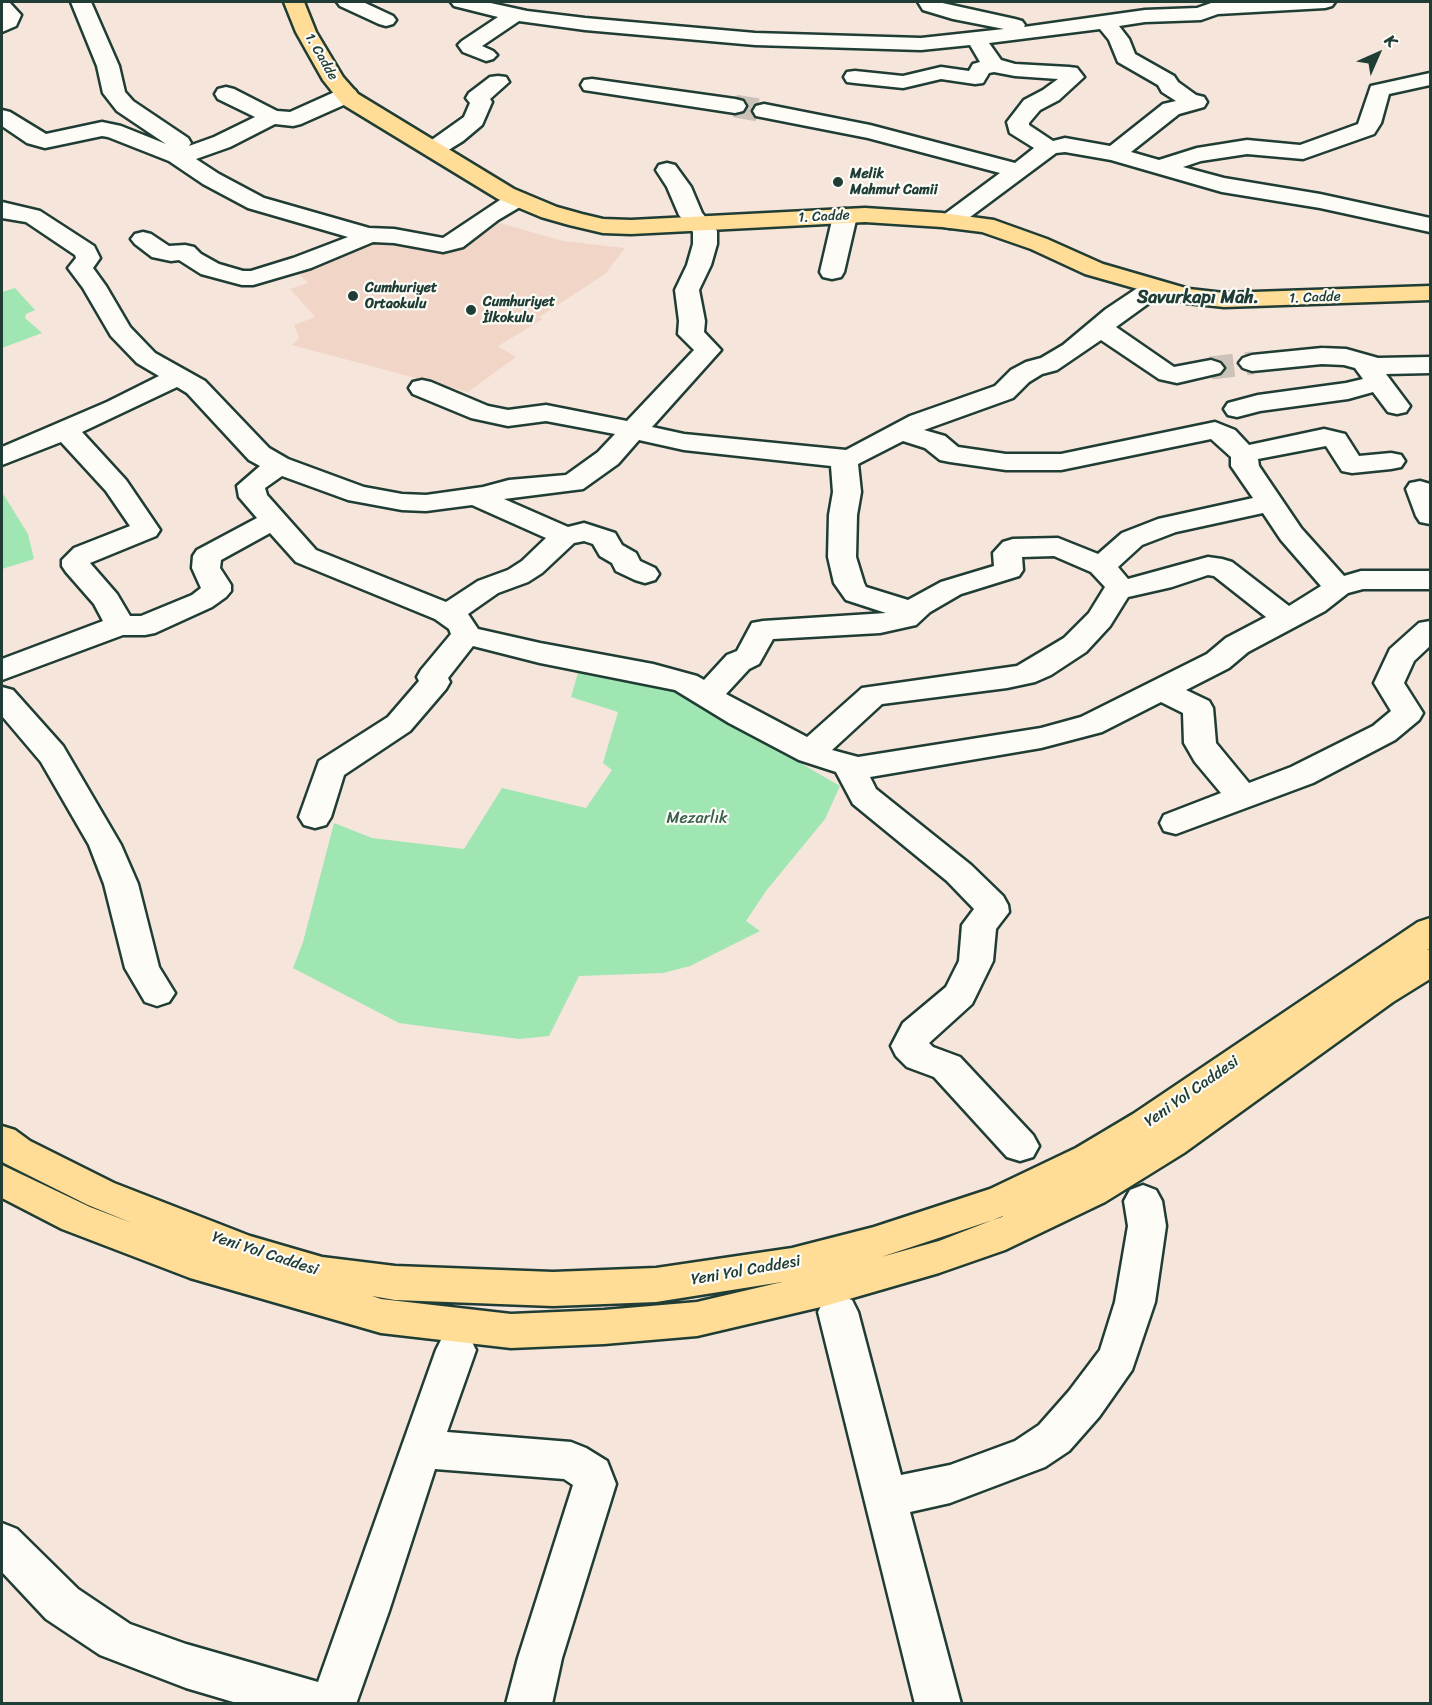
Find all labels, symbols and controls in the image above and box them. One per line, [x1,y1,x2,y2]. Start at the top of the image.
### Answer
north arrow [1348,24,1408,84]
text: K [1377,27,1405,55]
street label: 1. Cadde [301,30,341,84]
place label: Melik Mahmut Camii [850,166,938,198]
marker: Melik Mahmut Camii [831,175,845,189]
street label: 1. Cadde [798,207,850,227]
place label: Cumhuriyet Ortaokulu [365,280,437,312]
district label: Savurkapı Mah. [1137,287,1259,309]
marker: Cumhuriyet Ortaokulu [346,289,360,303]
street label: 1. Cadde [1289,289,1341,307]
place label: Cumhuriyet İlkokulu [483,294,555,326]
marker: Cumhuriyet İlkokulu [464,303,478,317]
park label: Mezarlık [667,809,727,829]
street label: Yeni Yol Caddesi [1141,1052,1243,1132]
street label: Yeni Yol Caddesi [209,1228,321,1280]
street label: Yeni Yol Caddesi [690,1252,802,1290]

